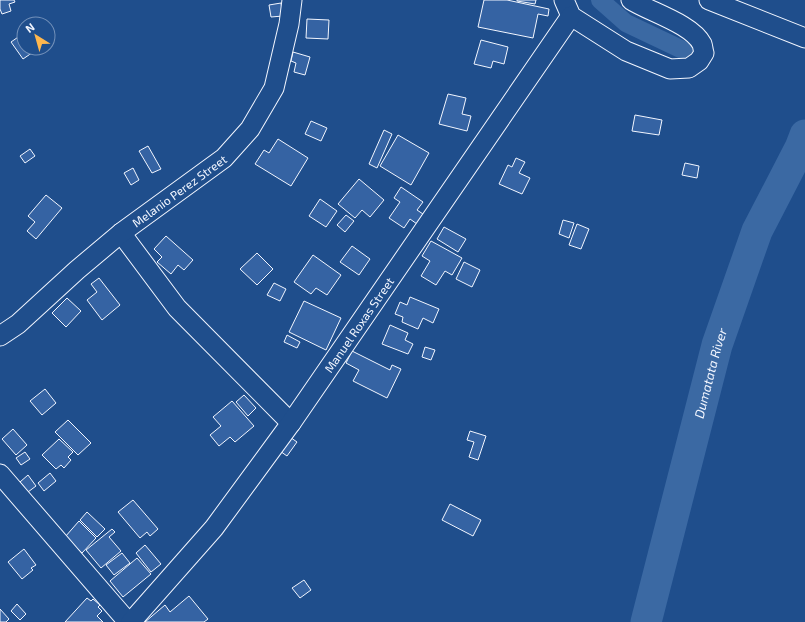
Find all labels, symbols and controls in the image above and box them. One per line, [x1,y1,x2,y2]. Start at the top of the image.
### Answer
north arrow [16,16,56,56]
text: N [23,20,37,35]
street label: Melanio Perez Street [129,151,229,230]
street label: Manuel Roxas Street [321,274,397,375]
water label: Dumatata River [691,325,731,420]

